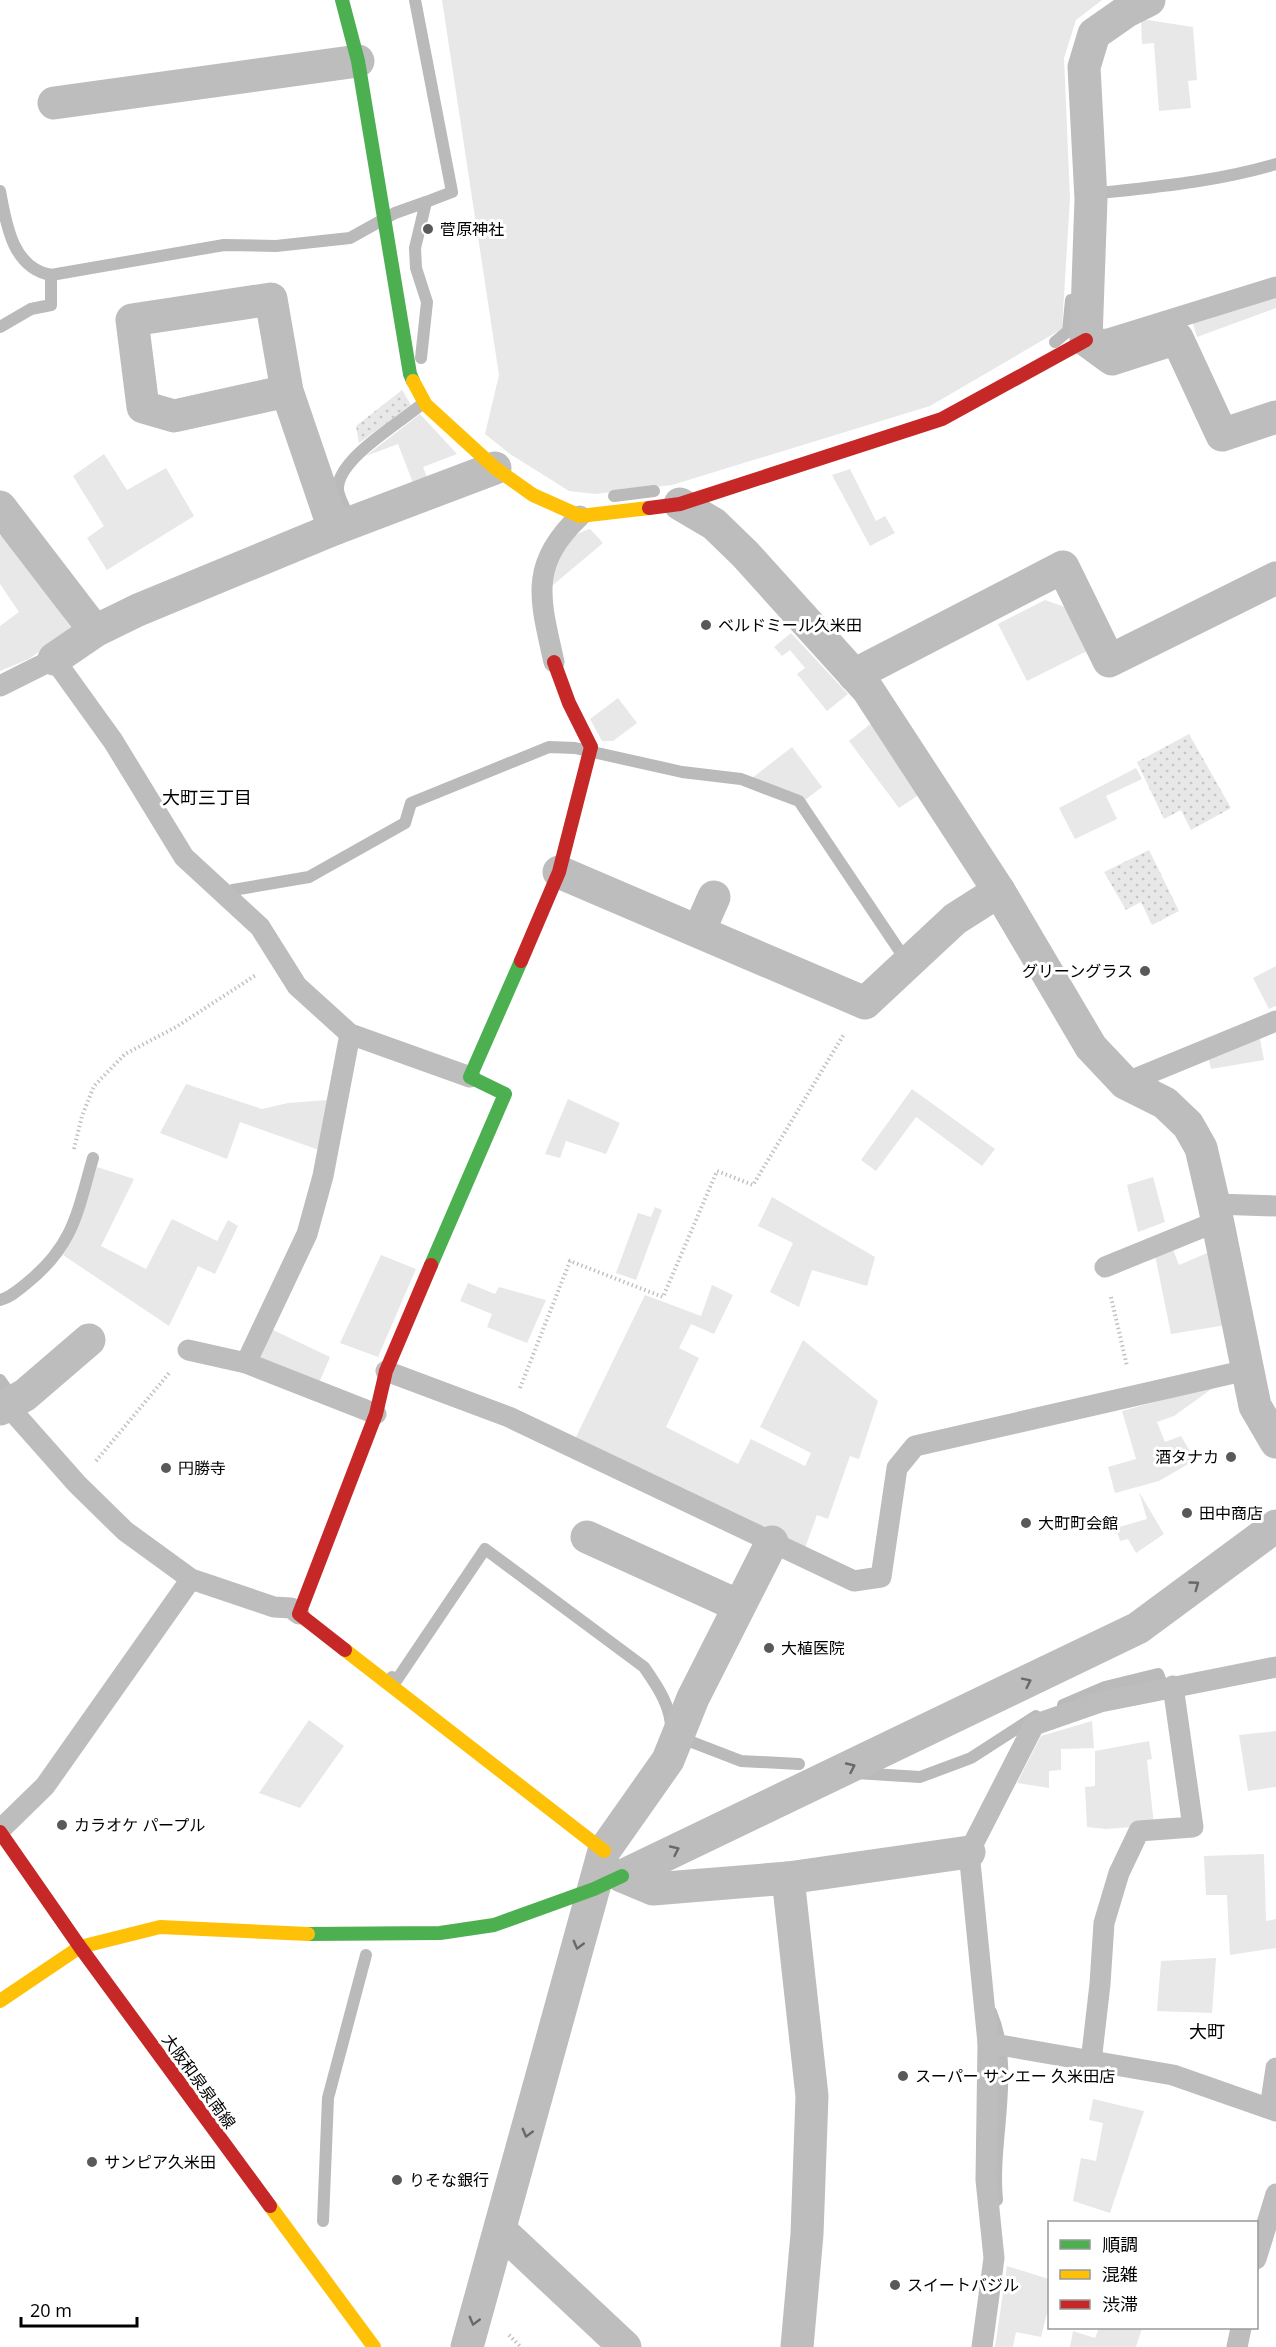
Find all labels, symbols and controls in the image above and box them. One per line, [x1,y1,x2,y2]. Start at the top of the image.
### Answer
place label: 菅原神社 [440,218,504,240]
marker: 菅原神社 [421,222,435,236]
place label: ベルドミール久米田 [718,614,862,636]
marker: ベルドミール久米田 [699,618,713,632]
district label: 大町三丁目 [162,785,252,809]
place label: グリーングラス [1022,960,1133,982]
marker: グリーングラス [1138,964,1152,978]
place label: 酒タナカ [1155,1446,1219,1468]
marker: 酒タナカ [1224,1450,1238,1464]
place label: 円勝寺 [178,1457,226,1479]
marker: 円勝寺 [159,1461,173,1475]
place label: 田中商店 [1199,1502,1263,1524]
marker: 田中商店 [1180,1506,1194,1520]
place label: 大町町会館 [1038,1512,1118,1534]
marker: 大町町会館 [1019,1516,1033,1530]
one-way arrow [1189,1582,1200,1593]
place label: 大植医院 [781,1637,845,1659]
marker: 大植医院 [762,1641,776,1655]
one-way arrow [1020,1677,1031,1689]
one-way arrow [845,1762,856,1774]
place label: カラオケ パープル [74,1814,205,1836]
marker: カラオケ パープル [55,1818,69,1832]
one-way arrow [669,1846,680,1858]
one-way arrow [573,1940,586,1950]
district label: 大町 [1189,2019,1225,2043]
street label: 大阪和泉泉南線 [157,2029,241,2133]
place label: スーパー サンエー 久米田店 [915,2065,1115,2087]
marker: スーパー サンエー 久米田店 [896,2069,910,2083]
one-way arrow [521,2128,534,2138]
place label: サンピア久米田 [104,2151,216,2173]
marker: サンピア久米田 [85,2155,99,2169]
place label: りそな銀行 [409,2169,489,2191]
marker: りそな銀行 [390,2173,404,2187]
legend [1048,2221,1258,2329]
text: 順調 [1102,2232,1138,2256]
text: 混雑 [1102,2262,1138,2286]
place label: スイートバジル [907,2274,1019,2296]
marker: スイートバジル [888,2278,902,2292]
scale bar [21,2290,136,2328]
text: 渋滞 [1102,2292,1138,2316]
text: 20 m [30,2298,72,2322]
one-way arrow [469,2316,482,2326]

